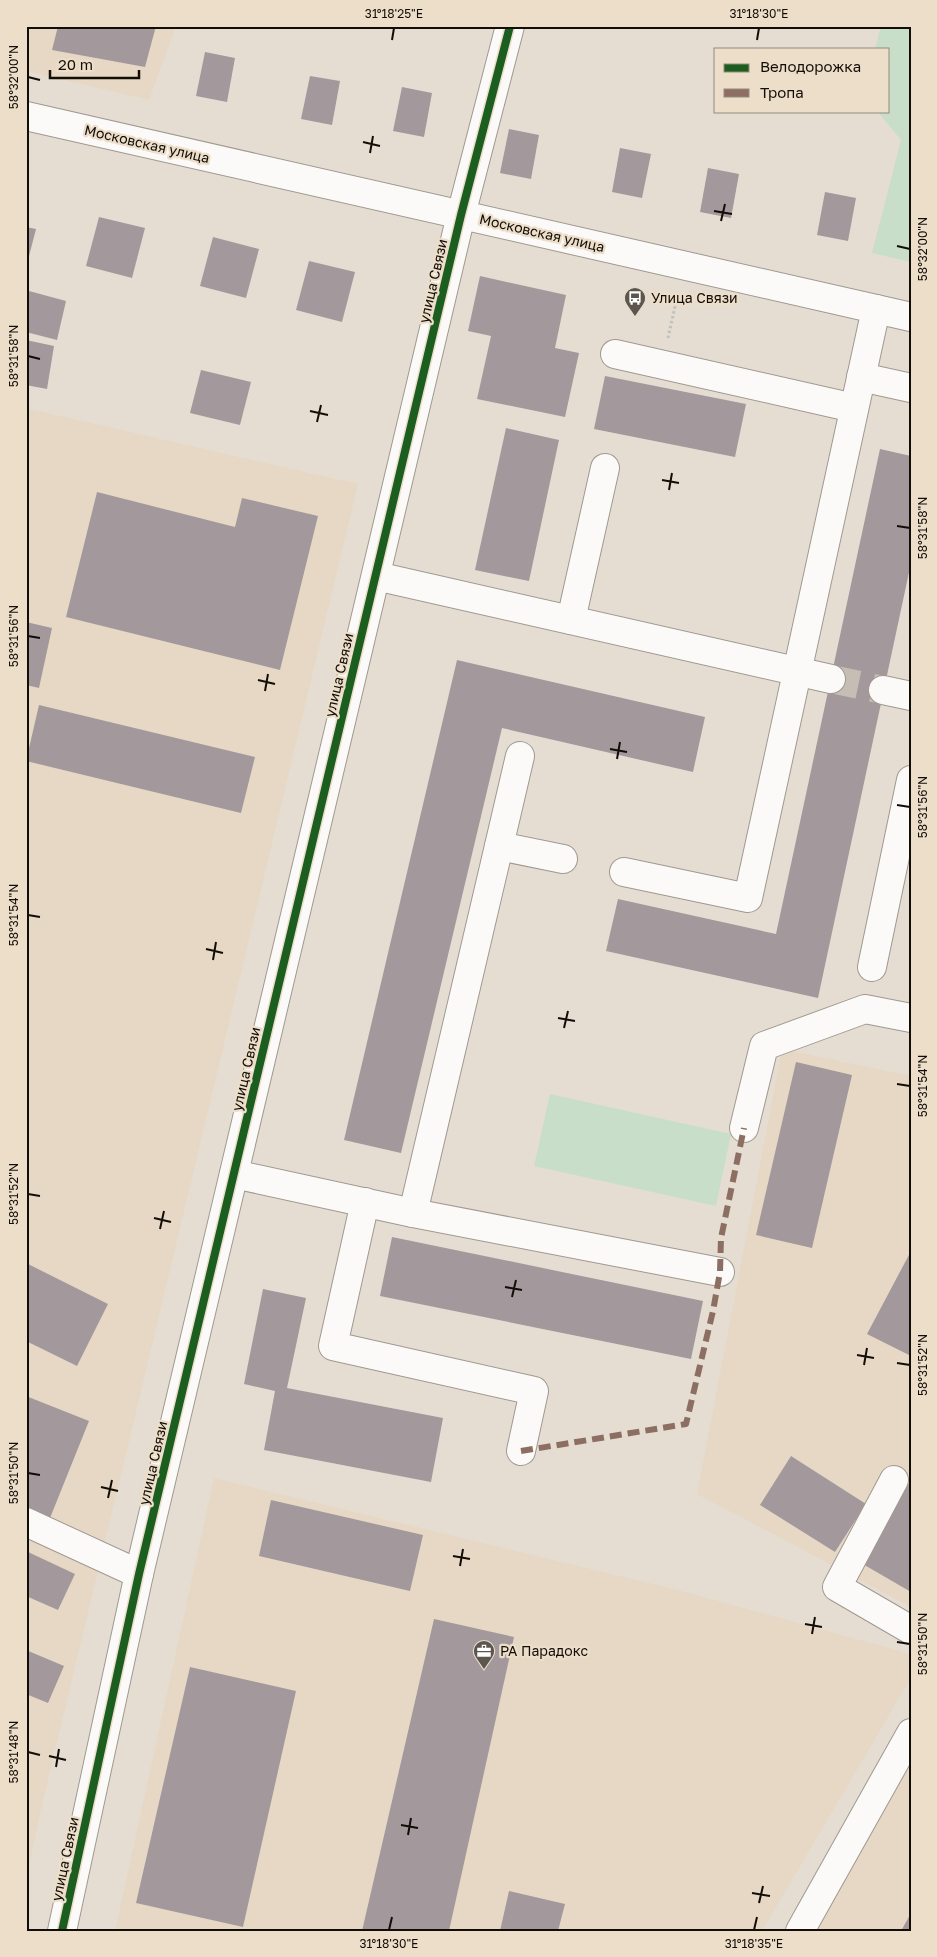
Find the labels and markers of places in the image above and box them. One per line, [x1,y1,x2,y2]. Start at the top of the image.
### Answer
bus stop icon: Улица Связи [623,286,647,317]
place label: Улица Связи [651,289,738,306]
office icon: РА Парадокс [472,1639,496,1670]
place label: РА Парадокс [500,1642,588,1659]

